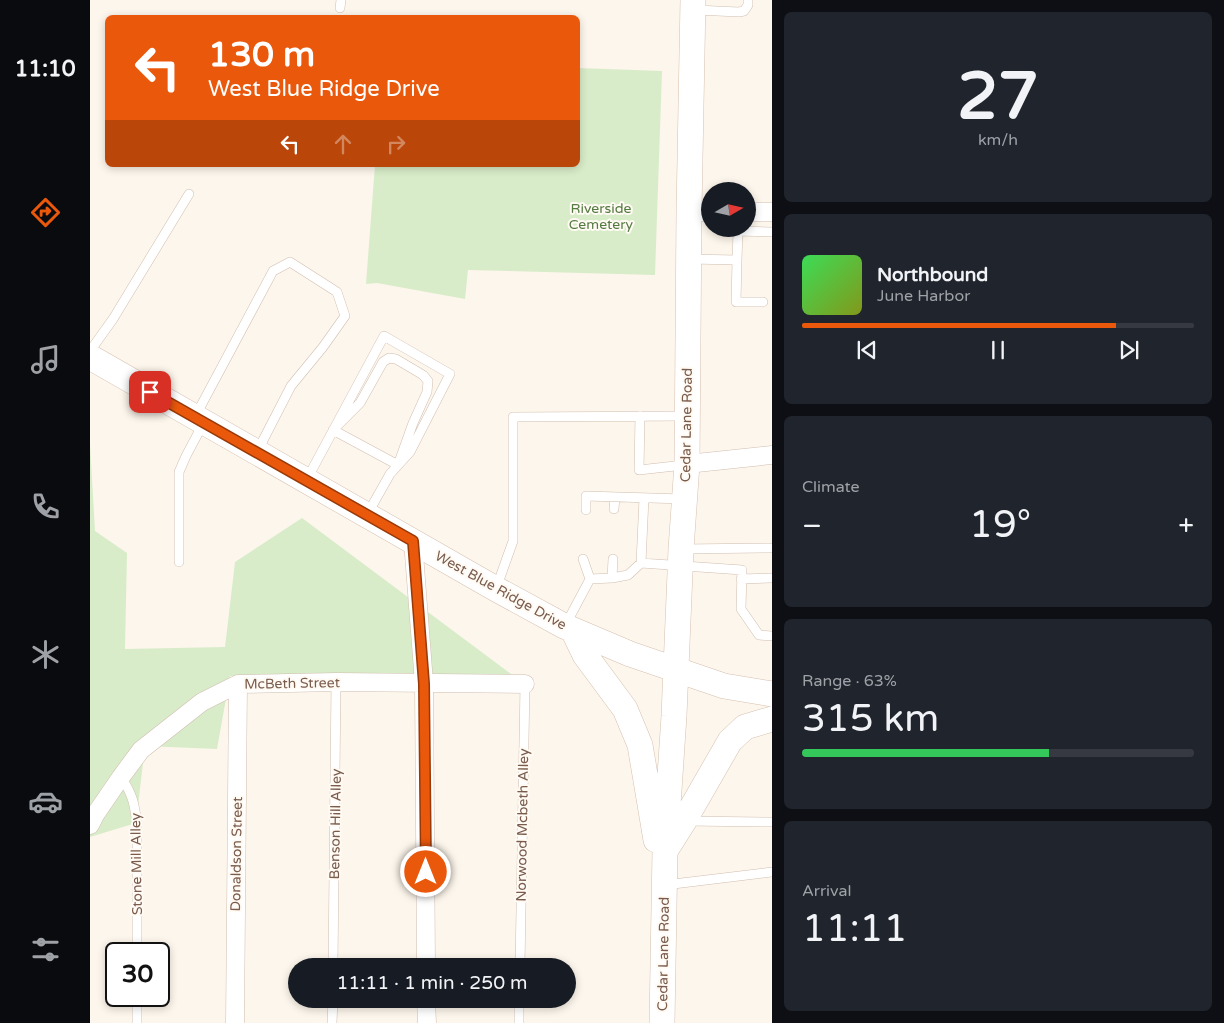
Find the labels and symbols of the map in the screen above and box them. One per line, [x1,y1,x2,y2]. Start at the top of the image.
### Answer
north arrow [701,182,756,238]
park label: Riverside Cemetery [569,200,634,233]
street label: Cedar Lane Road [677,368,696,482]
pin [129,371,171,413]
street label: West Blue Ridge Drive [432,547,569,634]
street label: McBeth Street [244,674,341,693]
street label: Norwood Mcbeth Alley [513,748,532,902]
street label: Benson Hill Alley [326,768,345,880]
street label: Donaldson Street [227,796,246,912]
street label: Stone Mill Alley [127,812,146,915]
position arrow [399,845,451,897]
street label: Cedar Lane Road [654,897,673,1011]
speed limit sign: 30 [105,942,170,1007]

